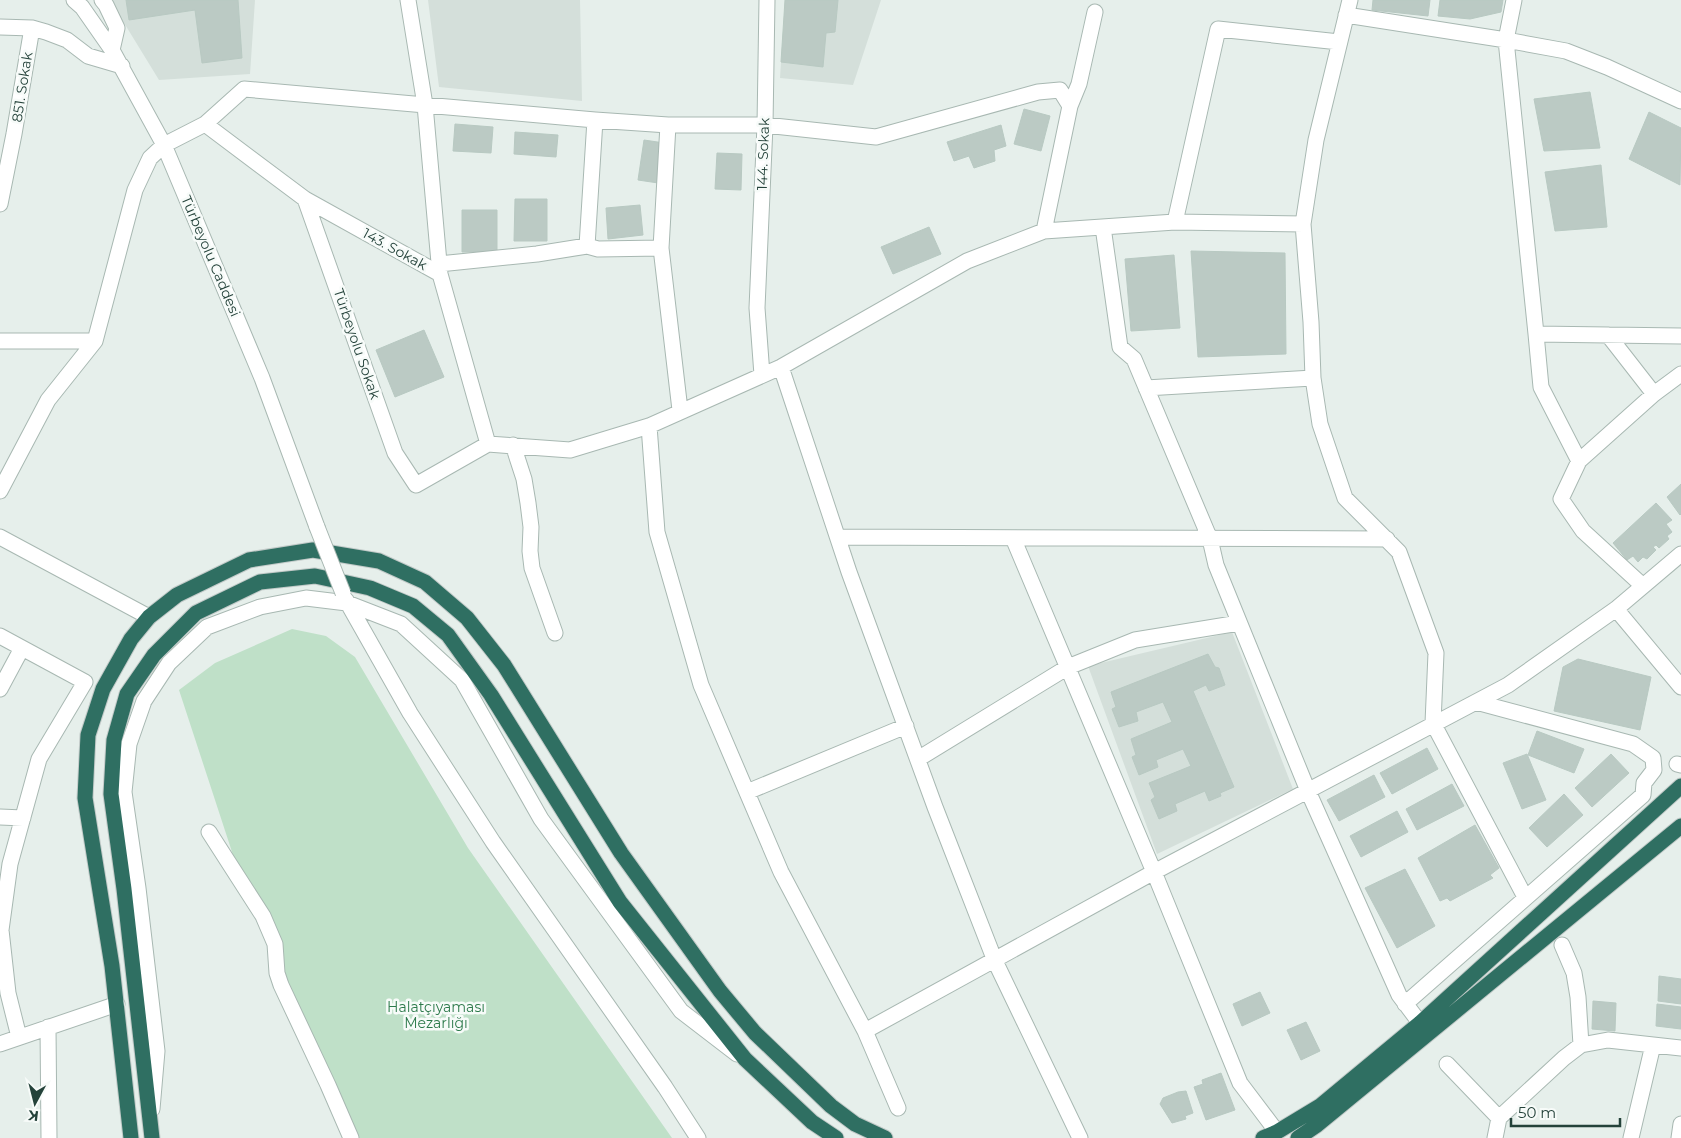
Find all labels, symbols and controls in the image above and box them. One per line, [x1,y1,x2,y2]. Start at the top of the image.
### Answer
street label: 851. Sokak [8,50,37,123]
street label: 144. Sokak [753,117,773,191]
street label: Türbeyolu Caddesi [177,193,245,319]
street label: 143. Sokak [360,224,431,274]
street label: Türbeyolu Sokak [330,286,385,402]
park label: Halatçıyaması Mezarlığı [387,998,485,1032]
north arrow [10,1078,60,1128]
scale bar [1511,1096,1620,1128]
text: 50 m [1518,1103,1556,1122]
text: K [27,1106,40,1125]

